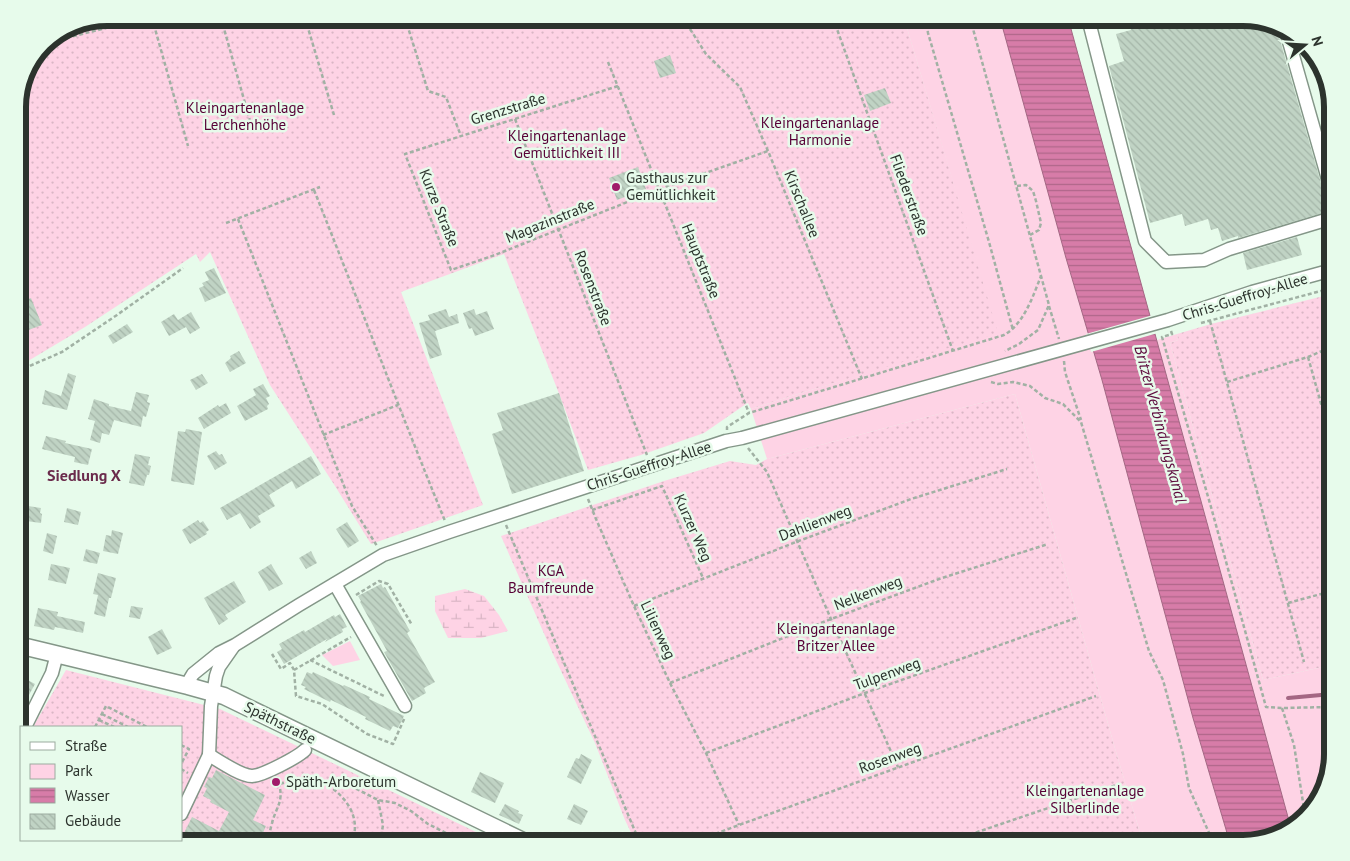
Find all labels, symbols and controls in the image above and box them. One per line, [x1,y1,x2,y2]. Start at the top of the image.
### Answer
north arrow [1280,20,1330,70]
text: N [1307,34,1327,48]
street label: Grenzstraße [468,88,548,129]
park label: Kleingartenanlage Lerchenhöhe [186,98,304,134]
park label: Kleingartenanlage Harmonie [761,113,879,149]
park label: Kleingartenanlage Gemütlichkeit III [508,126,626,162]
street label: Fliederstraße [886,152,933,238]
street label: Kurze Straße [415,166,464,249]
street label: Kirschallee [780,167,825,240]
place label: Gasthaus zur Gemütlichkeit [626,168,715,204]
marker: Gasthaus zur Gemütlichkeit [610,181,622,193]
street label: Magazinstraße [503,194,597,247]
street label: Hauptstraße [678,221,725,301]
street label: Rosenstraße [570,248,616,328]
street label: Chris-Gueffroy-Allee [1180,268,1310,325]
water label: Britzer Verbindungskanal [1130,343,1192,506]
street label: Chris-Gueffroy-Allee [584,436,714,495]
district label: Siedlung X [47,465,121,485]
street label: Kurzer Weg [670,491,717,565]
street label: Dahlienweg [776,500,854,545]
park label: KGA Baumfreunde [508,561,594,597]
street label: Nelkenweg [831,571,905,614]
street label: Lilienweg [637,598,680,662]
park label: Kleingartenanlage Britzer Allee [777,619,895,655]
street label: Tulpenweg [851,653,923,694]
street label: Späthstraße [241,697,319,748]
legend [20,726,182,841]
text: Straße [65,736,107,755]
street label: Rosenweg [856,738,924,778]
text: Park [65,761,93,780]
place label: Späth-Arboretum [286,772,396,791]
marker: Späth-Arboretum [270,776,282,788]
park label: Kleingartenanlage Silberlinde [1026,781,1144,817]
text: Wasser [65,786,110,805]
text: Gebäude [65,811,121,830]

